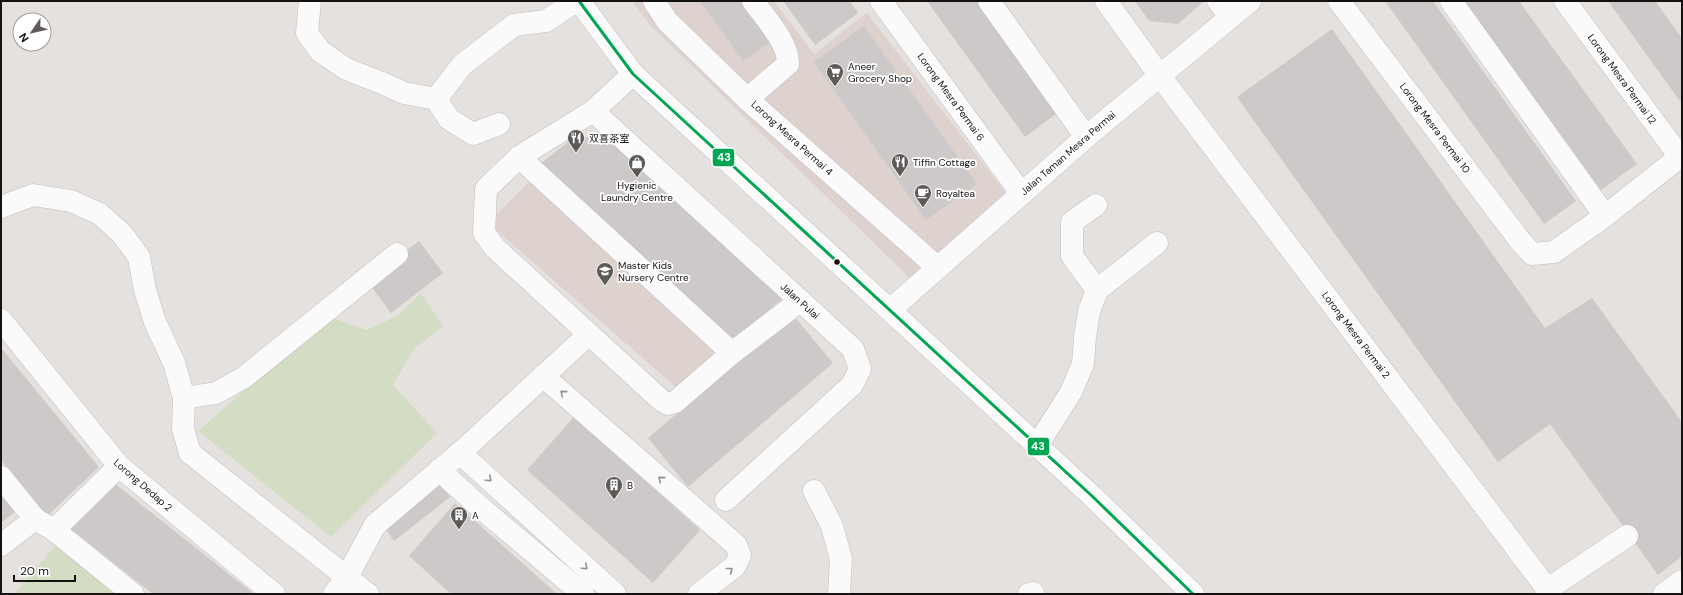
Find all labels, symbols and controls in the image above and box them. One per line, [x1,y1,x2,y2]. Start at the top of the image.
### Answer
north arrow [12,12,52,52]
text: N [16,30,32,45]
street label: Lorong Mesra Permai 12 [1585,31,1659,127]
street label: Lorong Mesra Permai 6 [915,50,987,144]
place label: Aneer Grocery Shop [848,60,912,85]
supermarket icon: Aneer Grocery Shop [825,62,845,87]
street label: Lorong Mesra Permai 10 [1397,80,1473,176]
street label: Lorong Mesra Permai 4 [748,98,836,178]
street label: Jalan Taman Mesra Permai [1018,108,1118,198]
restaurant icon: 双喜茶室 [566,128,586,153]
place label: 双喜茶室 [589,132,629,145]
line badge: 43 [712,148,735,167]
text: 43 [717,150,731,164]
restaurant icon: Tiffin Cottage [890,152,910,177]
shop icon: Hygienic Laundry Centre [627,153,647,178]
place label: Tiffin Cottage [913,156,976,169]
place label: Hygienic Laundry Centre [601,179,673,204]
cafe icon: Royaltea [913,183,933,208]
place label: Royaltea [936,187,975,200]
unlabelled marker [832,257,842,267]
place label: Master Kids Nursery Centre [618,259,689,284]
school or university icon: Master Kids Nursery Centre [595,261,615,286]
street label: Jalan Pulai [778,280,822,322]
street label: Lorong Mesra Permai 2 [1319,289,1393,381]
one-way arrow [560,391,568,398]
line badge: 43 [1027,437,1050,456]
text: 43 [1031,439,1045,453]
street label: Lorong Dedap 2 [111,456,175,514]
one-way arrow [484,474,492,482]
building icon: B [604,475,624,500]
one-way arrow [658,477,665,484]
place label: B [627,479,633,492]
building icon: A [449,505,469,530]
place label: A [472,509,479,522]
scale bar [14,557,75,583]
one-way arrow [580,562,588,569]
text: 20 m [20,563,49,579]
one-way arrow [725,568,732,575]

